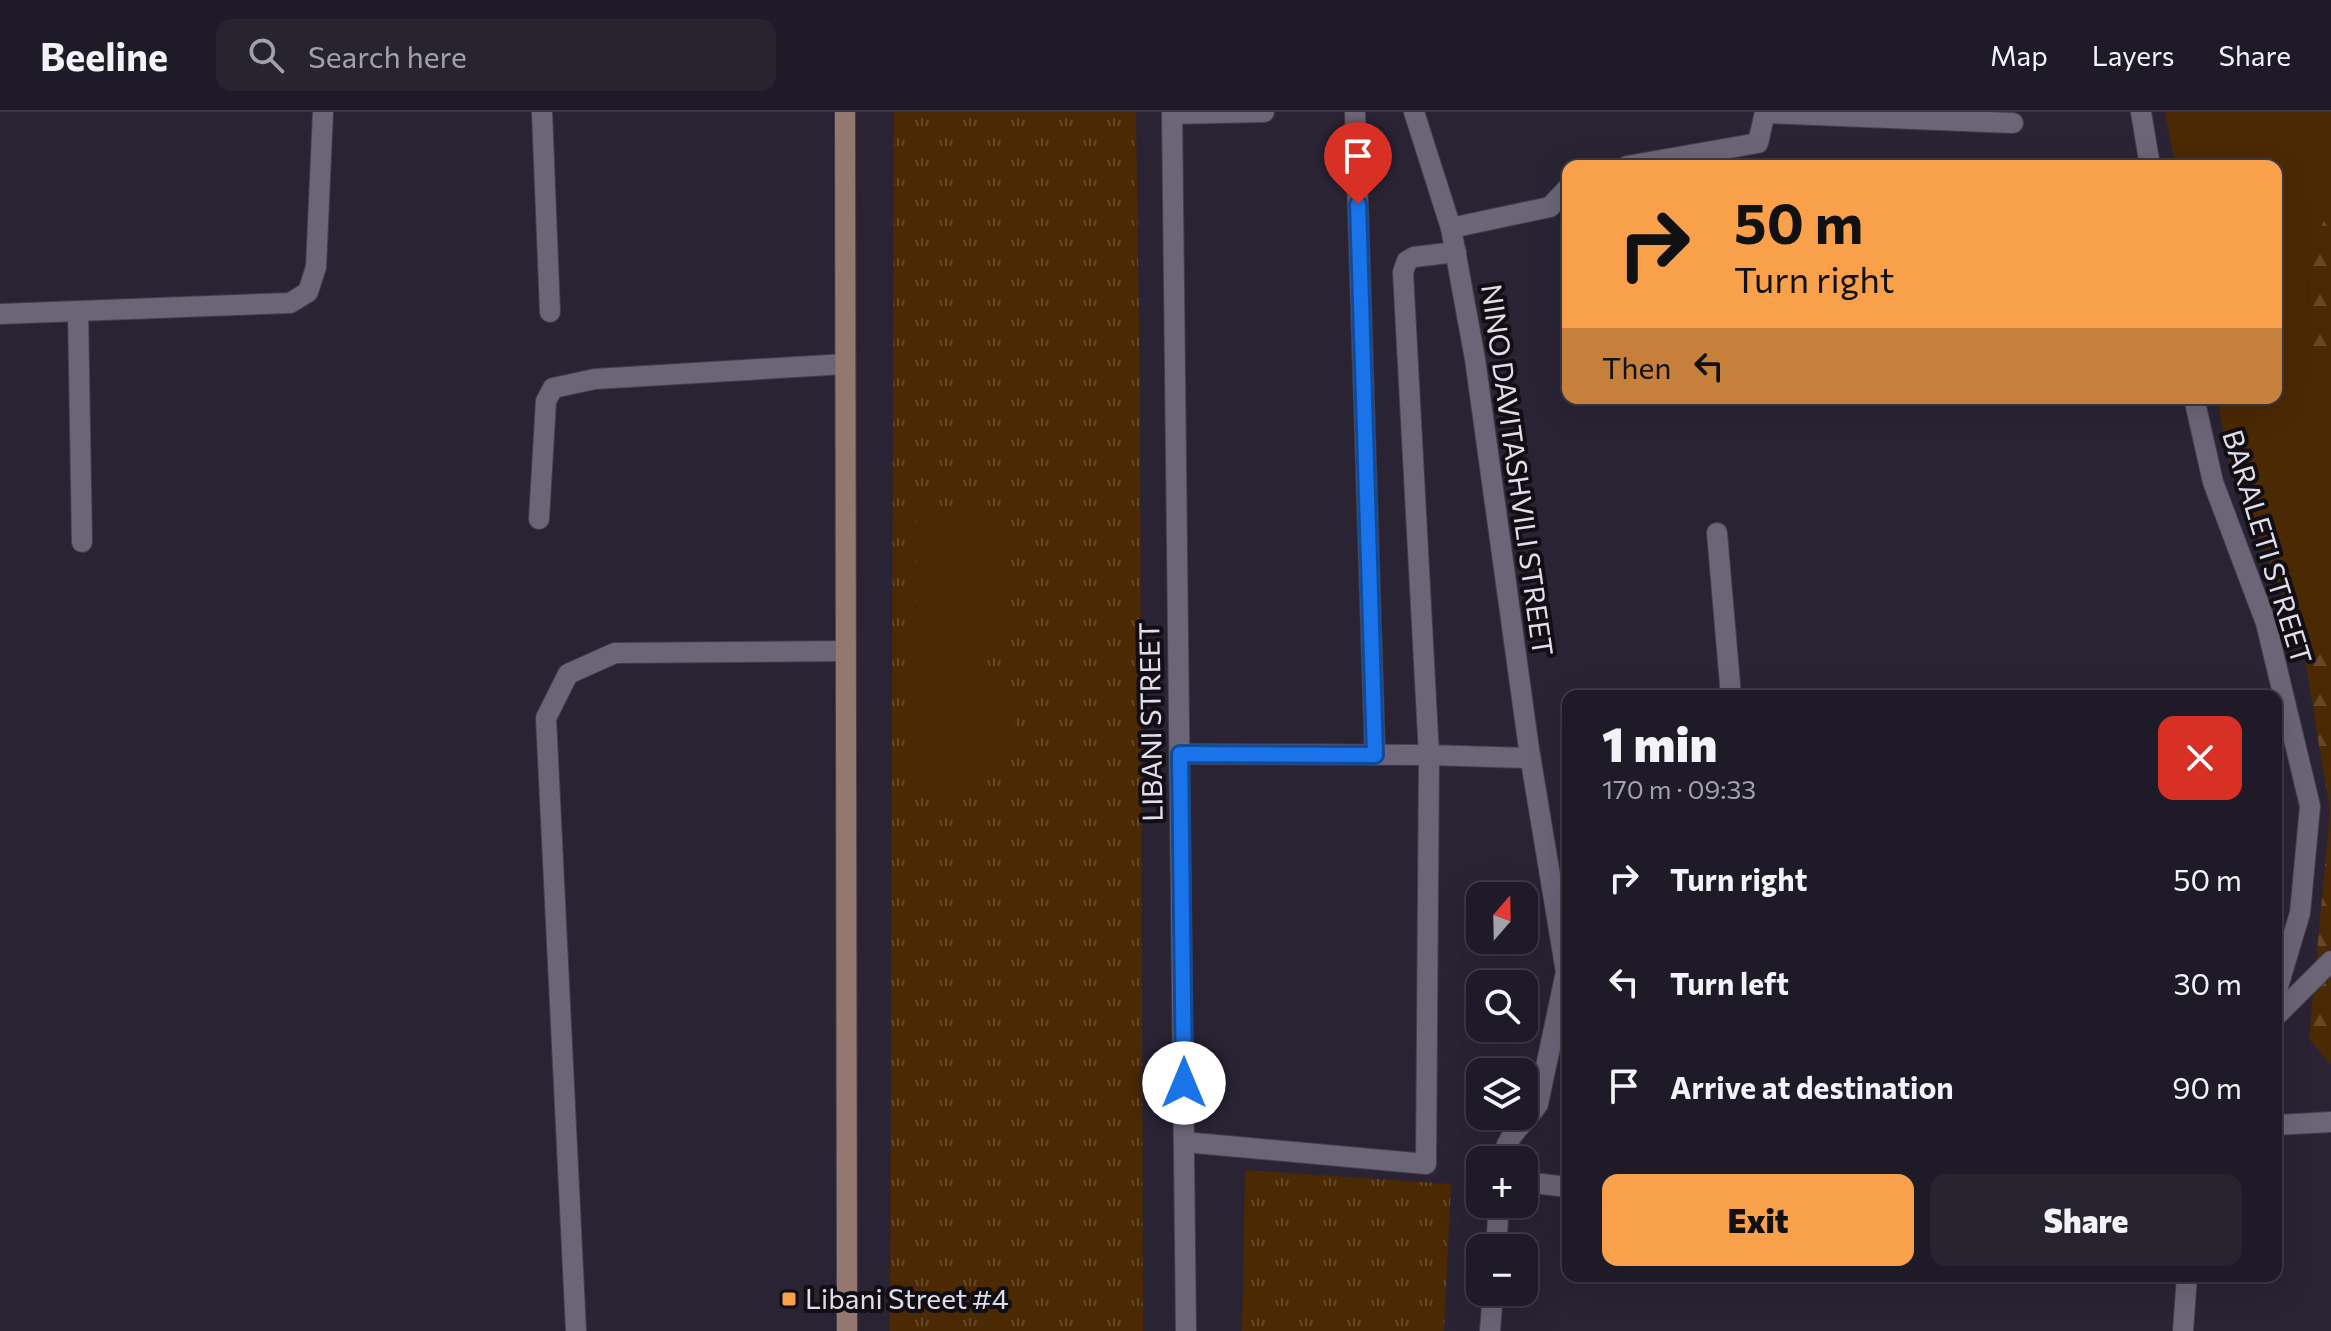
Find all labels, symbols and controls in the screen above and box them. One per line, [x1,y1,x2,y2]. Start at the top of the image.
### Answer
search box [216,19,776,91]
text: Beeline [40,32,168,79]
icon: search [244,33,288,77]
text: Search here [308,37,467,74]
text: Map [1990,38,2048,72]
text: Layers [2092,38,2174,72]
text: Share [2218,38,2291,72]
pin [1324,122,1392,204]
icon: arrive [1336,134,1380,178]
text: 50 m [1734,187,1863,256]
icon: right [1602,192,1706,296]
text: Turn right [1734,256,1895,300]
street label: NINO DAVITASHVILI STREET [1475,282,1561,658]
icon: left [1687,344,1731,388]
text: Then [1602,348,1671,385]
street label: BARALETI STREET [2216,425,2320,668]
street label: LIBANI STREET [1131,622,1169,822]
text: 1 min [1602,713,1717,772]
button: close [2158,716,2242,800]
text: 170 m · 09:33 [1602,773,1756,804]
icon: right [1602,856,1646,900]
text: Turn right [1670,860,1807,897]
text: 50 m [2173,860,2242,897]
north arrow [1466,882,1538,954]
map controls [1466,882,1538,1306]
icon: left [1602,960,1646,1004]
text: Turn left [1670,964,1789,1001]
text: 30 m [2173,964,2242,1001]
button: search [1466,970,1538,1042]
position arrow [1142,1041,1226,1125]
button: layers [1466,1058,1538,1130]
icon: arrive [1602,1064,1646,1108]
text: Arrive at destination [1670,1068,1954,1105]
text: 90 m [2172,1068,2242,1105]
button: + [1466,1146,1538,1218]
button: Exit [1602,1174,1914,1266]
button: Share [1930,1174,2242,1266]
button: − [1466,1234,1538,1306]
place label: Libani Street #4 [805,1281,1009,1315]
marker: Libani Street #4 [780,1290,798,1308]

